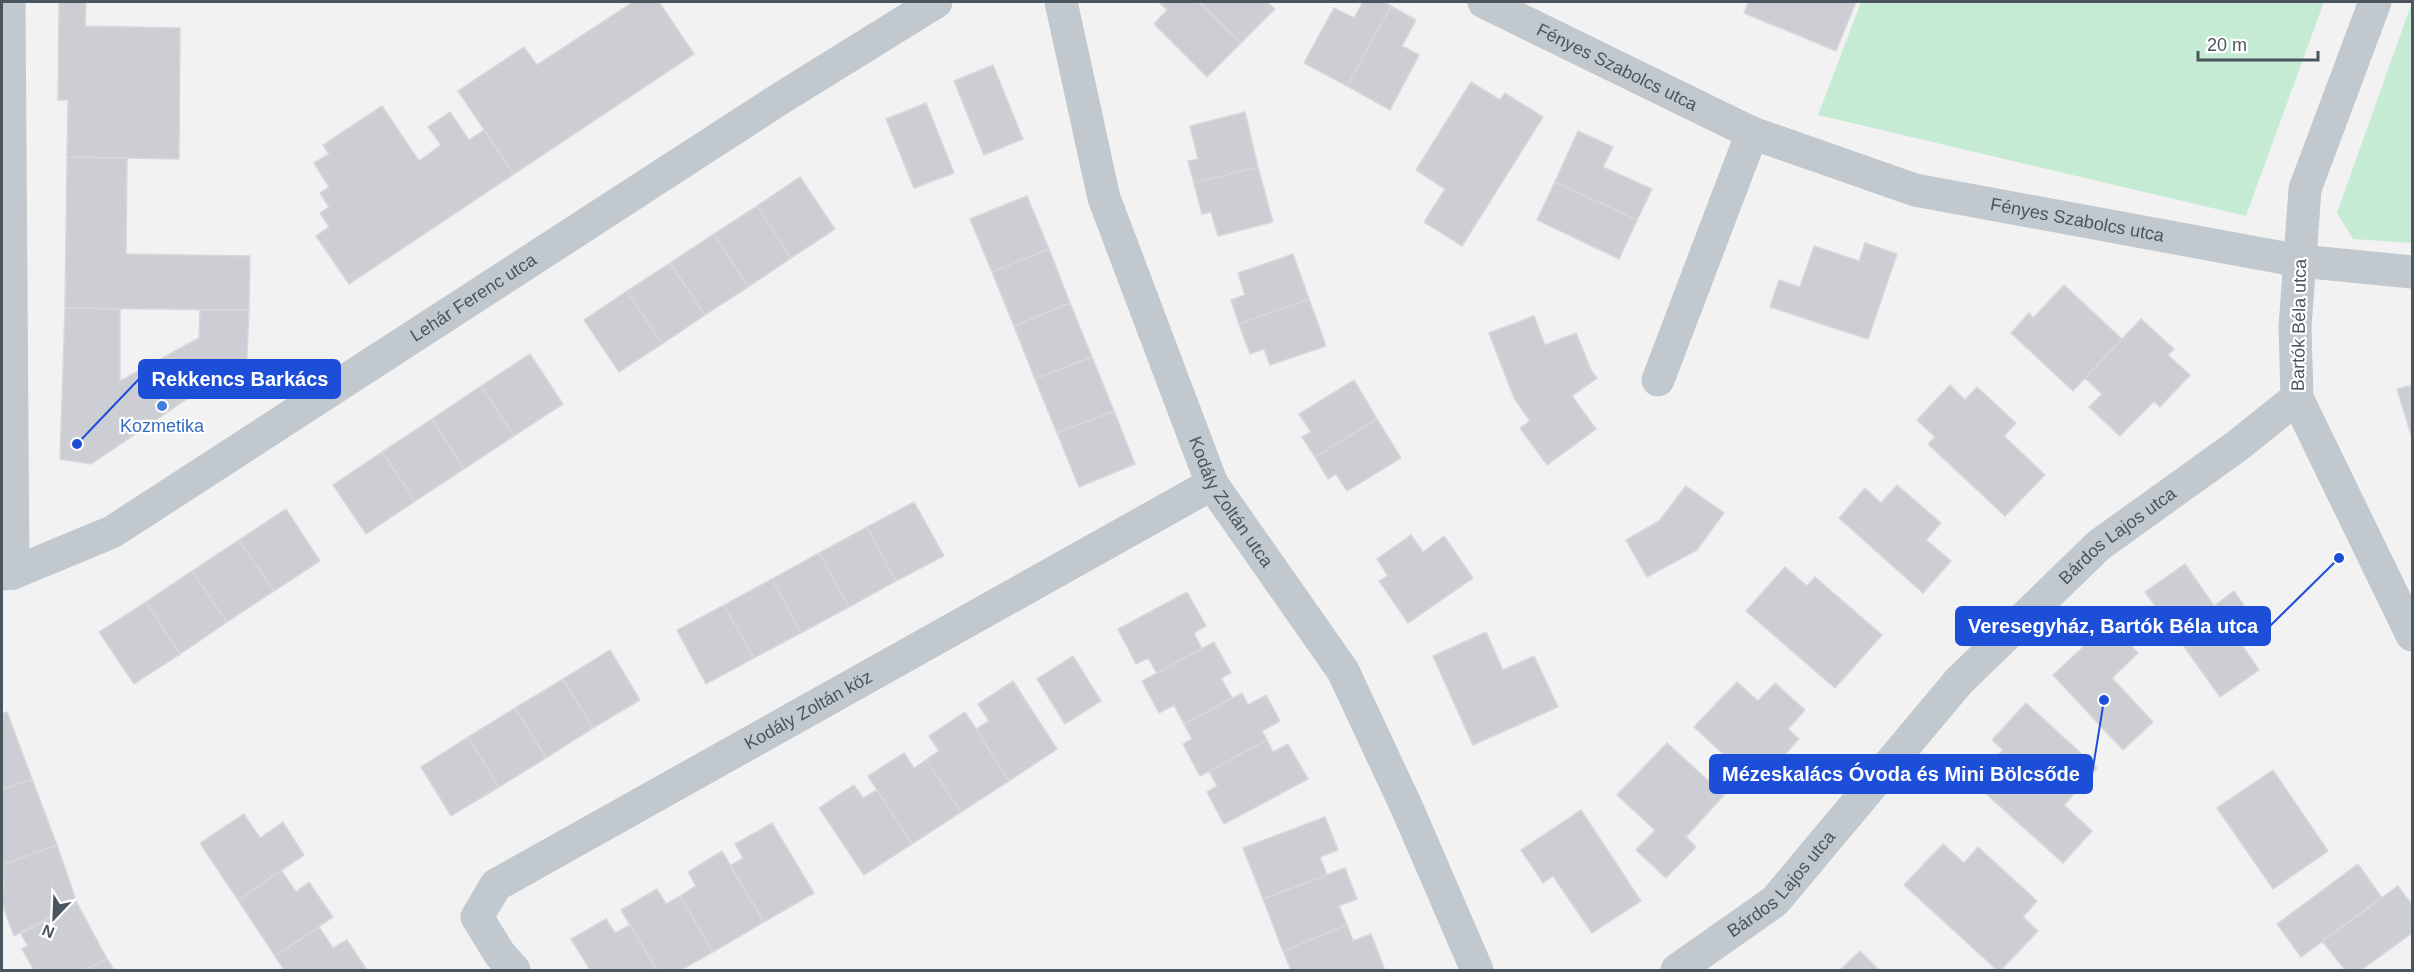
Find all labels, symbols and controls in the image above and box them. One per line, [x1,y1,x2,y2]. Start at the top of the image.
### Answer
street label: Fényes Szabolcs utca [1533,19,1701,115]
scale bar [2198,24,2318,62]
text: 20 m [2207,35,2247,55]
street label: Fényes Szabolcs utca [1989,194,2167,246]
street label: Lehár Ferenc utca [407,249,541,346]
street label: Bartók Béla utca [2288,258,2310,391]
callout: Rekkencs Barkács [139,360,340,398]
text: Rekkencs Barkács [152,368,328,390]
marker: Kozmetika [155,399,169,413]
place label: Kozmetika [120,416,205,436]
street label: Kodály Zoltán utca [1185,434,1278,572]
street label: Bárdos Lajos utca [2055,483,2181,588]
callout: Veresegyház, Bartók Béla utca [1956,607,2270,645]
text: Veresegyház, Bartók Béla utca [1968,615,2259,637]
street label: Kodály Zoltán köz [741,666,876,754]
callout: Mézeskalács Óvoda és Mini Bölcsőde [1710,755,2092,793]
text: Mézeskalács Óvoda és Mini Bölcsőde [1722,762,2080,785]
street label: Bárdos Lajos utca [1723,826,1840,941]
north arrow [24,888,84,948]
text: N [40,921,57,941]

